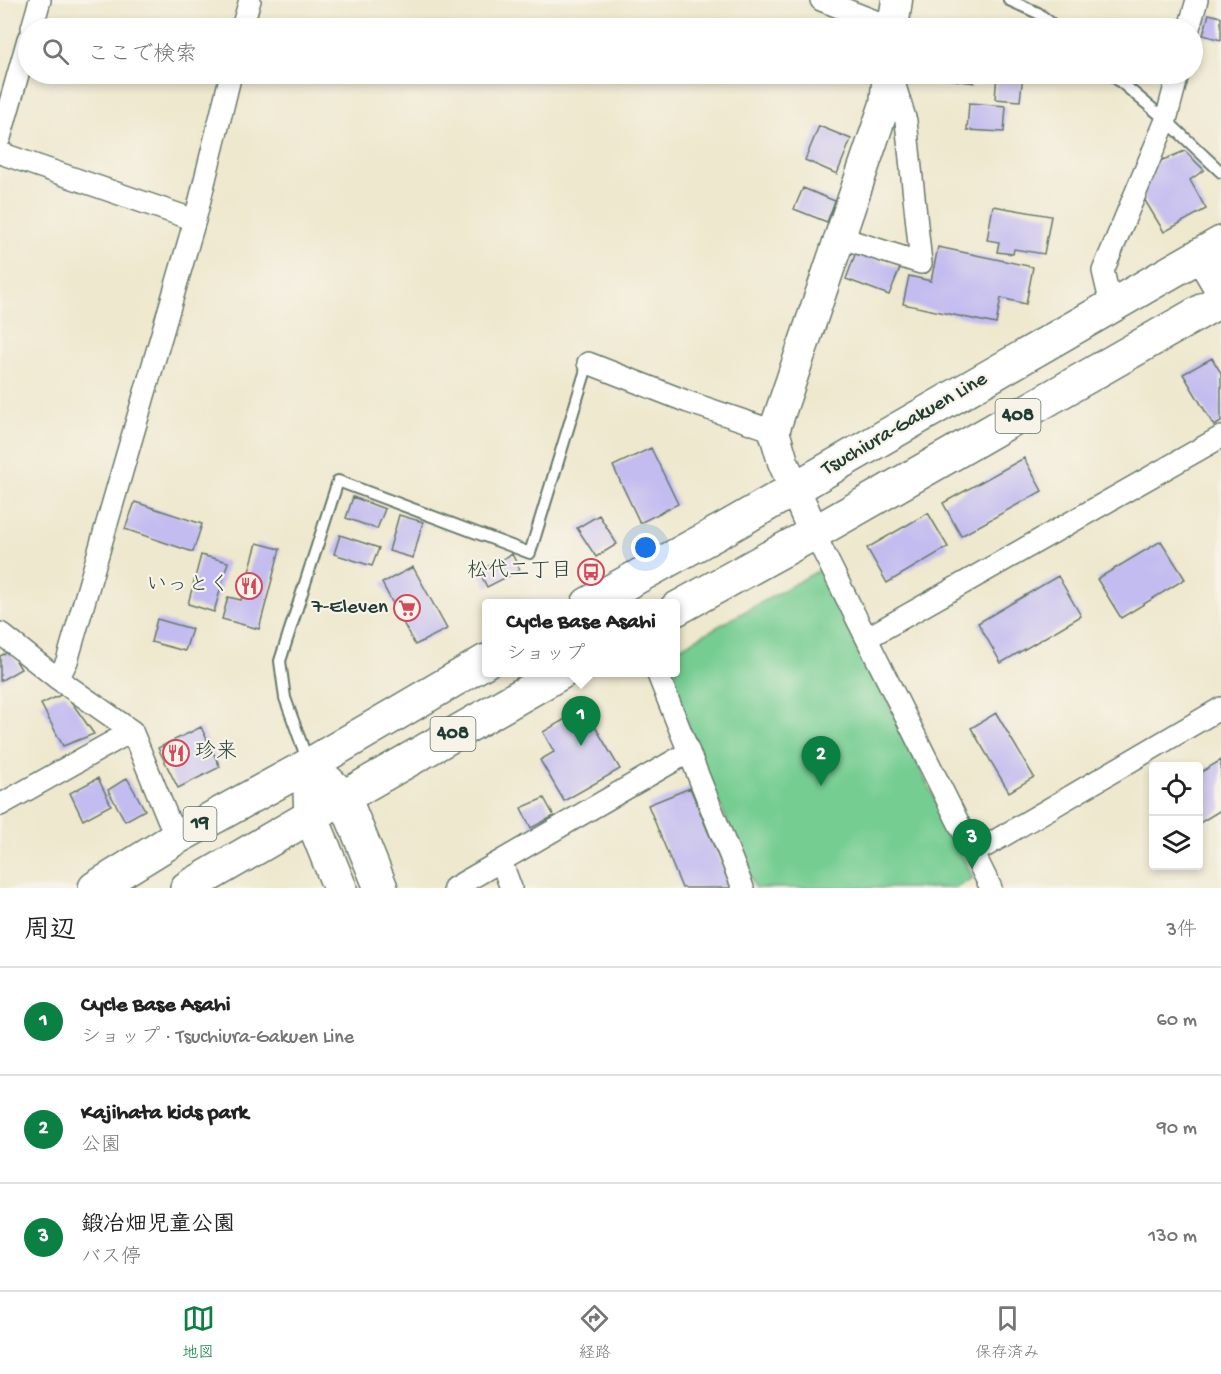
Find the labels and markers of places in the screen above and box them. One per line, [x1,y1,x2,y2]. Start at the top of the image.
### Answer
bus stop icon: 松代二丁目 [576,557,606,587]
place label: 松代二丁目 [467,558,572,585]
restaurant icon: いっとく [234,571,264,601]
place label: いっとく [146,574,230,599]
supermarket icon: 7-Eleven [392,593,422,623]
place label: 7-Eleven [311,596,388,621]
pin: 1 [562,696,600,746]
pin: 2 [802,736,840,786]
restaurant icon: 珍来 [161,738,191,768]
place label: 珍来 [195,739,237,766]
pin: 3 [952,820,992,869]

